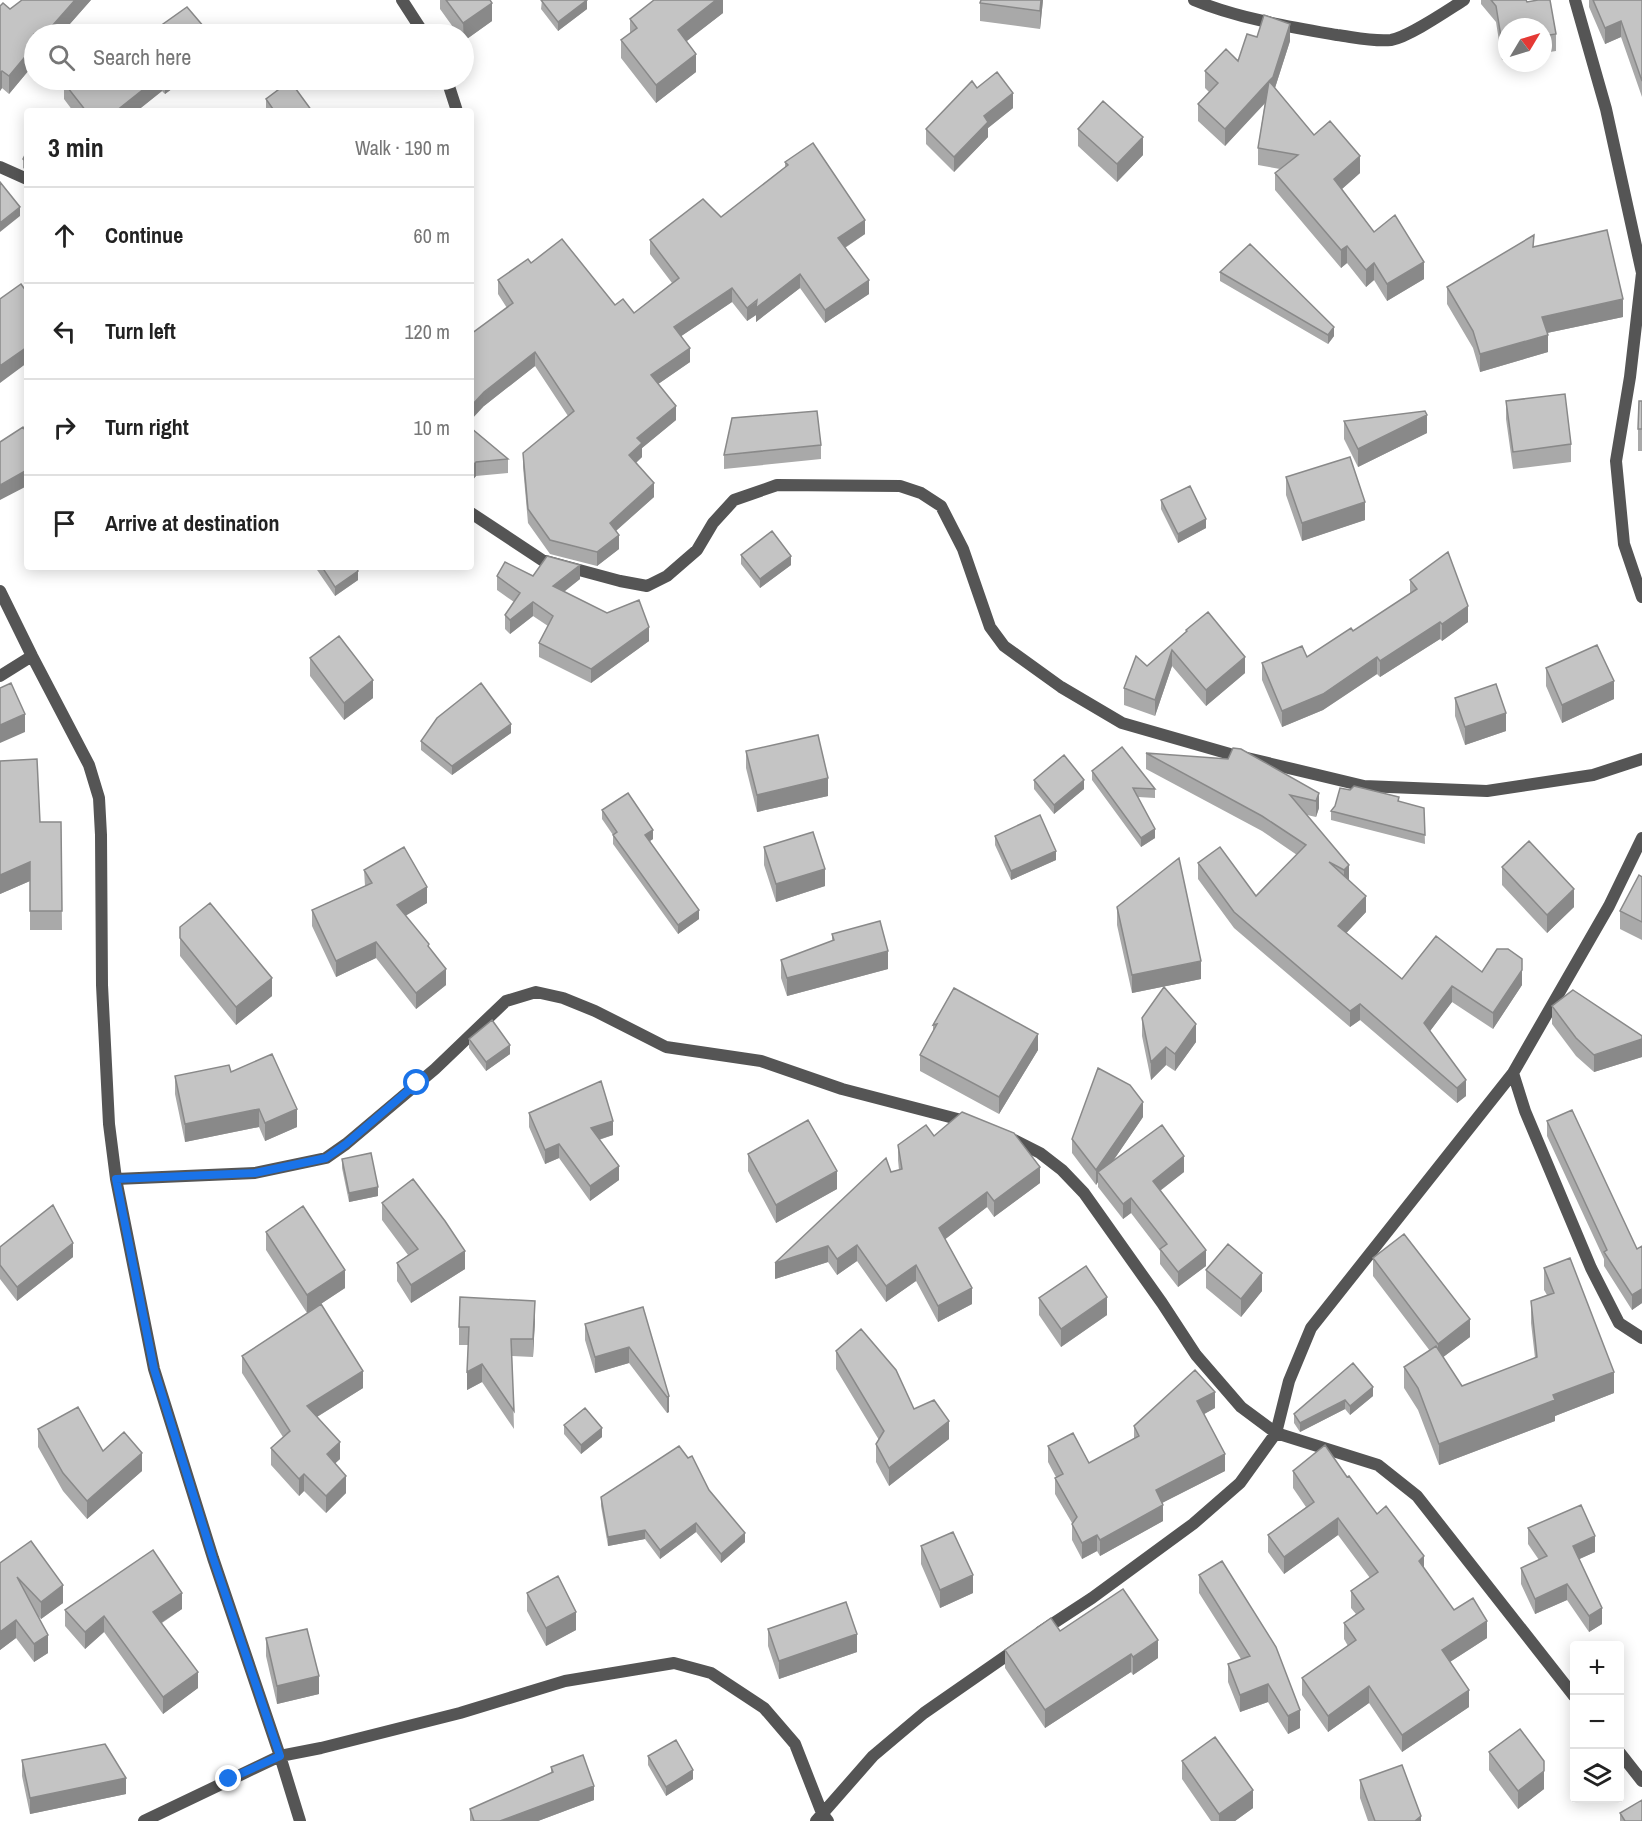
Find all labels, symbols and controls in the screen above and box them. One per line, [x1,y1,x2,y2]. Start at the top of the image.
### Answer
north arrow [1498,18,1552,72]
search box [24,24,474,90]
icon: search [45,41,78,74]
text: Search here [93,42,191,72]
text: 3 min [48,130,104,165]
text: Walk · 190 m [355,134,450,161]
icon: ahead [48,219,81,252]
text: Continue [105,220,183,250]
text: 60 m [414,222,450,249]
icon: left [48,315,81,348]
text: Turn left [105,316,176,346]
text: 120 m [404,318,450,345]
icon: right [48,411,81,444]
text: Turn right [105,412,189,442]
text: 10 m [414,414,450,441]
icon: arrive [48,507,81,540]
text: Arrive at destination [105,508,279,538]
route start [403,1069,429,1095]
map controls [1570,1641,1624,1803]
button: + [1570,1641,1624,1695]
button: − [1570,1695,1624,1749]
button: layers [1570,1749,1624,1803]
route end [215,1765,241,1791]

